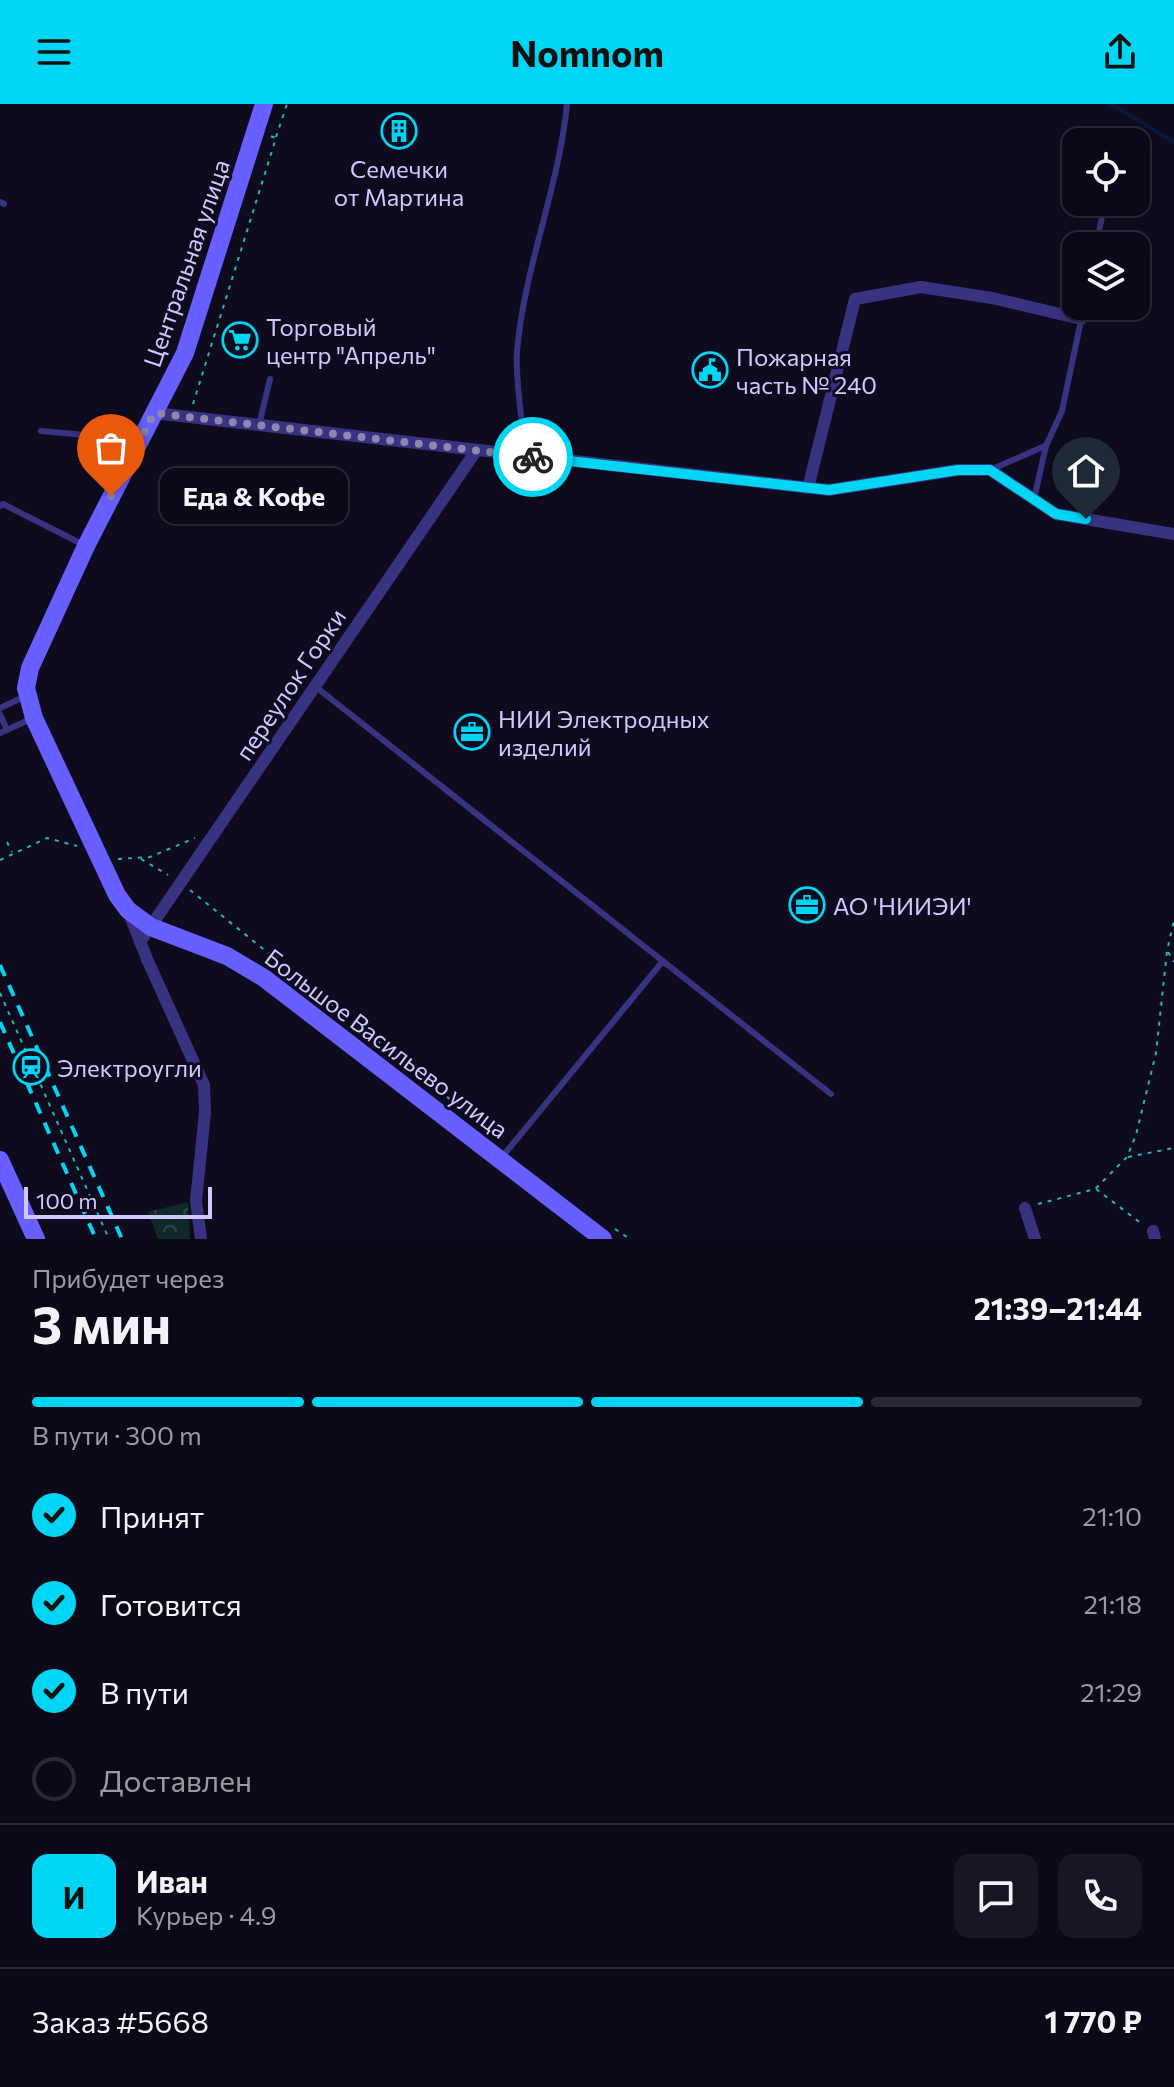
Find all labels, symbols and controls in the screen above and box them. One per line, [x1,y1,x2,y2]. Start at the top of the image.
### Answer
icon: menu [32,30,76,74]
text: Nomnom [510,30,664,74]
icon: share [1098,30,1142,74]
building icon: Семечки от Мартина [380,112,418,150]
map controls [1062,128,1150,320]
button: locate [1062,128,1150,216]
place label: Семечки от Мартина [334,154,464,211]
street label: Центральная улица [137,155,235,371]
button: layers [1062,232,1150,320]
place label: Торговый центр "Апрель" [266,312,436,369]
supermarket icon: Торговый центр "Апрель" [221,321,259,359]
place label: Пожарная часть № 240 [736,342,877,399]
public building icon: Пожарная часть № 240 [691,351,729,389]
pin [77,414,145,496]
courier [493,417,573,497]
icon: bag [89,426,133,470]
icon: bike [511,435,555,479]
pin [1052,437,1120,519]
icon: home [1064,449,1108,493]
callout: Еда & Кофе [159,468,347,524]
text: Еда & Кофе [183,480,325,511]
street label: переулок Горки [229,603,351,765]
place label: НИИ Электродных изделий [498,704,710,761]
office icon: НИИ Электродных изделий [453,713,491,751]
office icon: АО 'НИИЭИ' [788,886,826,924]
place label: АО 'НИИЭИ' [833,891,972,920]
street label: Большое Васильево улица [260,942,514,1144]
station icon: Электроугли [12,1048,50,1086]
place label: Электроугли [57,1053,202,1082]
scale bar [24,1183,212,1219]
text: 100 m [36,1187,98,1214]
text: Прибудет через [32,1262,225,1293]
text: 21:39–21:44 [974,1289,1142,1326]
text: 3 мин [32,1291,171,1355]
text: В пути · 300 m [32,1419,202,1450]
icon: check [32,1493,76,1537]
text: Принят [100,1497,204,1534]
text: 21:10 [1082,1500,1142,1531]
icon: check [32,1581,76,1625]
text: Готовится [100,1585,242,1622]
text: 21:18 [1083,1588,1142,1619]
icon: check [32,1669,76,1713]
text: В пути [100,1673,189,1710]
text: 21:29 [1080,1676,1142,1707]
text: Доставлен [100,1761,252,1798]
button: chat [954,1854,1038,1938]
button: phone [1058,1854,1142,1938]
text: Иван [136,1862,208,1899]
text: И [63,1878,85,1915]
text: Курьер · 4.9 [136,1899,276,1930]
text: Заказ #5668 [32,2002,209,2039]
text: 1 770 ₽ [1044,2002,1142,2039]

